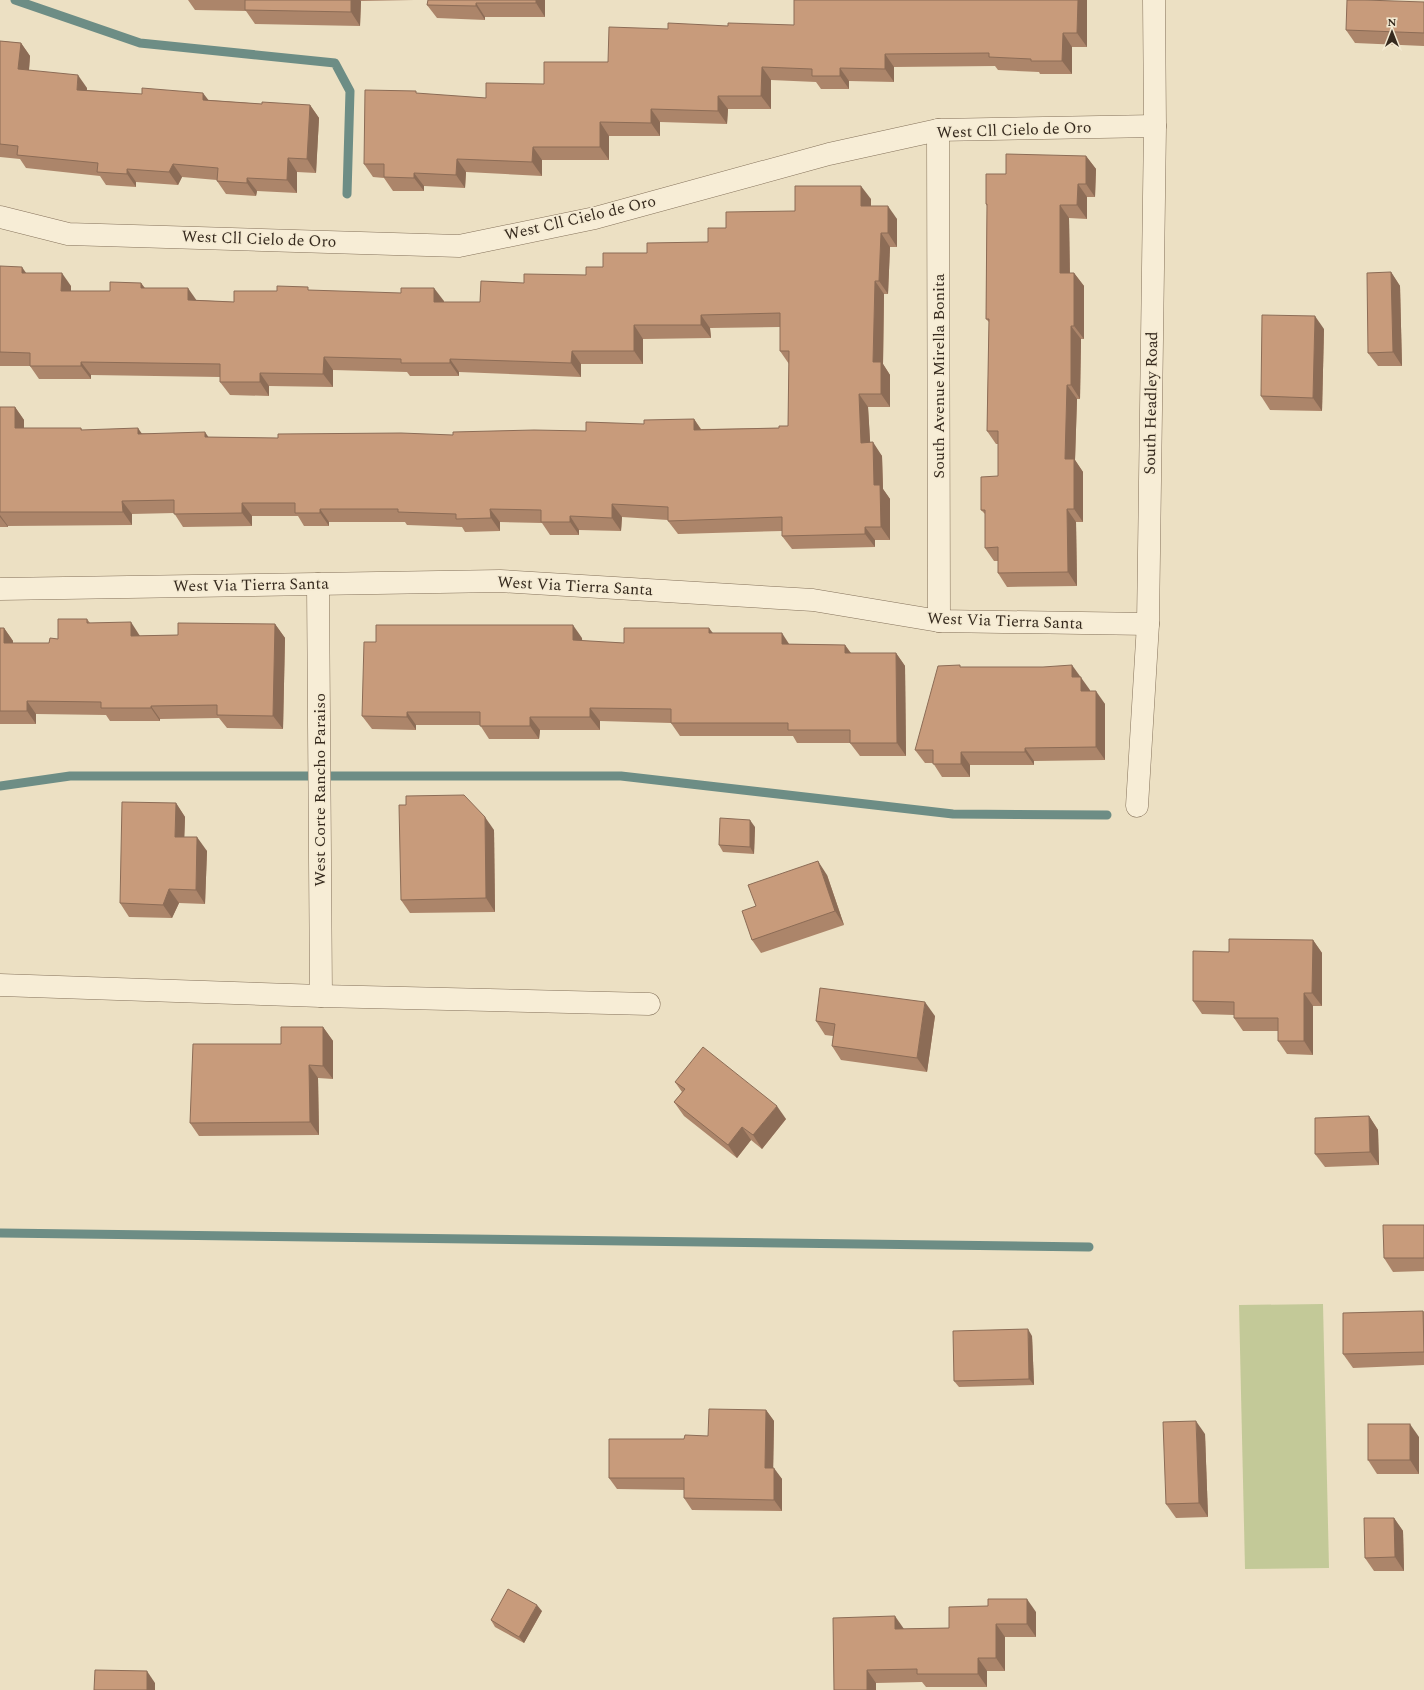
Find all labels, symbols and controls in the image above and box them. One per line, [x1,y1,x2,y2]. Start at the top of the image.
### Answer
north arrow [1372,12,1412,52]
text: N [1388,14,1397,31]
street label: West Cll Cielo de Oro [936,115,1092,145]
street label: West Cll Cielo de Oro [502,189,658,247]
street label: West Cll Cielo de Oro [181,224,337,254]
street label: South Avenue Mirella Bonita [927,273,951,478]
street label: South Headley Road [1138,331,1164,475]
street label: West Via Tierra Santa [497,570,654,602]
street label: West Via Tierra Santa [173,572,329,598]
street label: West Via Tierra Santa [927,606,1083,636]
street label: West Corte Rancho Paraiso [308,693,332,887]

